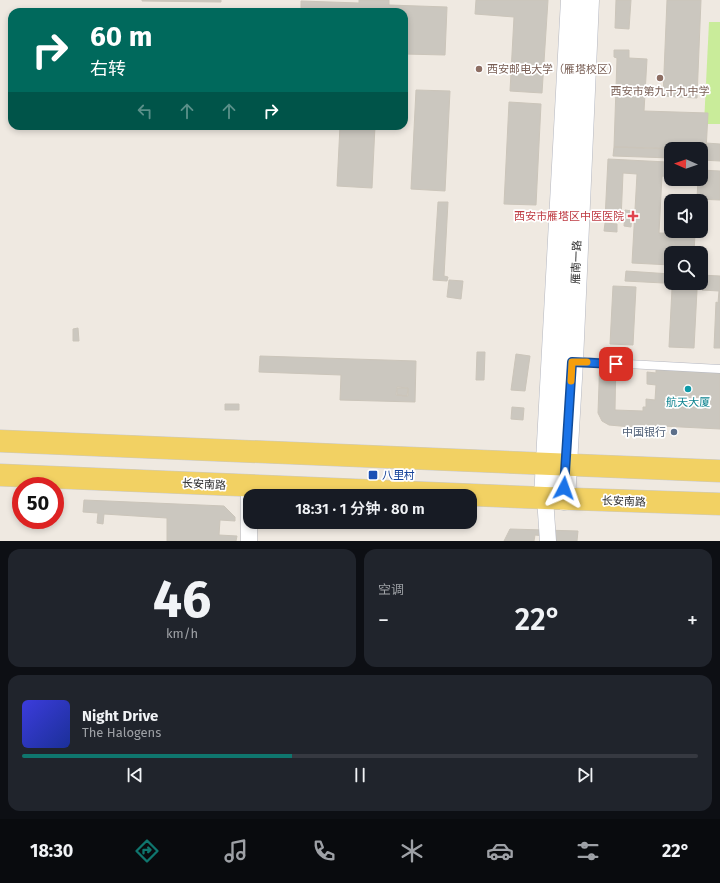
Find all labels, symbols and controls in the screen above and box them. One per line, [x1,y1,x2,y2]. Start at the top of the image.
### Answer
text: 60 m [90,20,152,53]
icon: right [24,24,76,76]
text: 右转 [90,58,126,80]
place label: 西安邮电大学（雁塔校区） [487,63,619,76]
marker: 西安邮电大学（雁塔校区） [474,64,484,74]
marker: 西安市第九十九中学 [655,73,665,83]
place label: 西安市第九十九中学 [611,85,710,98]
icon: left [134,100,156,122]
icon: ahead [176,100,198,122]
icon: ahead [218,100,240,122]
icon: right [260,100,282,122]
north arrow [664,142,708,186]
map controls [664,142,708,290]
button: sound [664,194,708,238]
place label: 西安市雁塔区中医医院 [514,210,624,223]
marker: 西安市雁塔区中医医院 [627,210,639,222]
street label: 雁南一路 [569,240,584,284]
button: search [664,246,708,290]
pin [599,347,633,381]
icon: arrive [605,353,627,375]
marker: 航天大厦 [683,384,693,394]
place label: 航天大厦 [666,396,710,409]
place label: 中国银行 [622,426,666,439]
marker: 中国银行 [669,427,679,437]
position arrow [543,467,585,509]
marker: 八里村 [367,469,379,481]
place label: 八里村 [382,469,415,482]
speed limit sign: 50 [12,477,64,529]
street label: 长安南路 [182,477,226,492]
street label: 长安南路 [602,494,646,509]
text: 18:31 · 1 分钟 · 80 m [295,500,425,518]
text: 46 [153,568,211,631]
text: 空调 [378,582,404,597]
text: 22° [515,602,561,638]
text: − [378,607,389,634]
text: + [687,607,698,634]
text: km/h [166,626,198,641]
text: Night Drive [82,707,158,725]
text: The Halogens [82,725,161,740]
icon: previous [124,764,146,786]
icon: pause [349,764,371,786]
icon: next [574,764,596,786]
icon: directions [133,837,161,865]
icon: music [222,837,250,865]
icon: phone [310,837,338,865]
icon: climate [398,837,426,865]
icon: car [486,837,514,865]
icon: filters [574,837,602,865]
text: 18:30 [30,840,73,862]
text: 22° [662,840,690,862]

